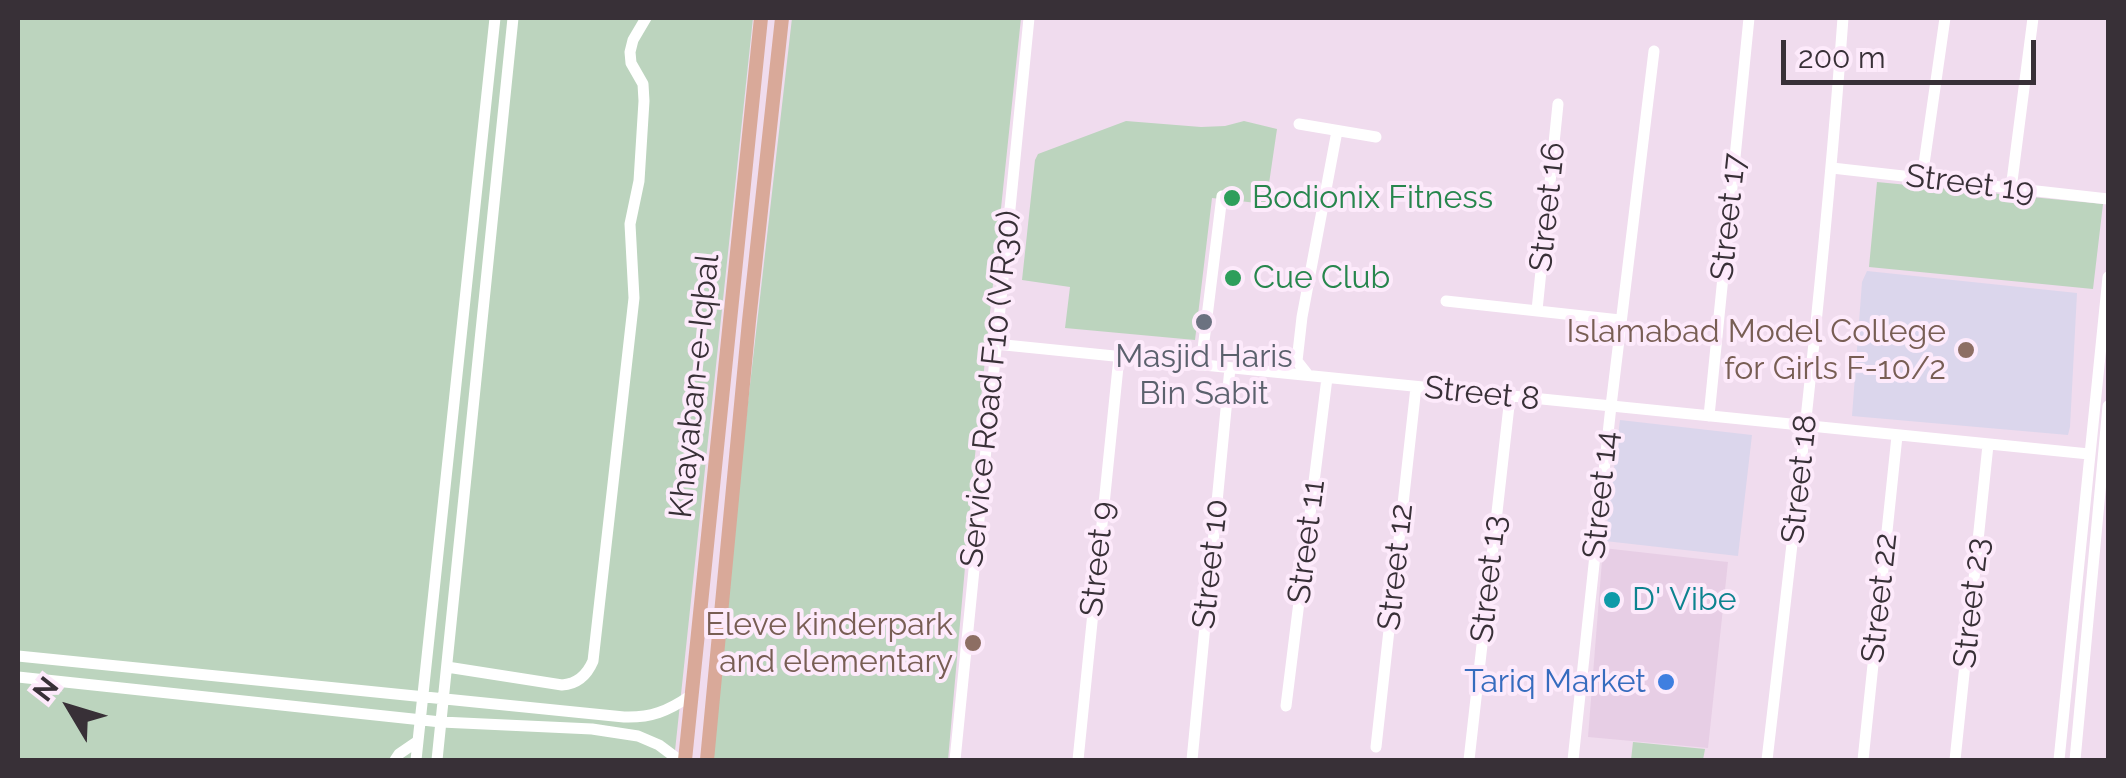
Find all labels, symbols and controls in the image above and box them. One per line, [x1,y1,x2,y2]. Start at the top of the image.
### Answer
scale bar [1786,20,2041,82]
text: 200 m [1798,40,1886,75]
street label: Street 16 [1522,140,1574,274]
street label: Street 17 [1703,152,1755,282]
street label: Street 19 [1903,157,2037,211]
place label: Bodionix Fitness [1252,179,1493,217]
marker: Bodionix Fitness [1221,187,1243,209]
street label: Service Road F10 (VR30) [953,209,1029,569]
street label: Khayaban-e-Iqbal [662,252,728,520]
place label: Cue Club [1253,259,1390,297]
marker: Cue Club [1222,267,1244,289]
marker: Masjid Haris Bin Sabit [1193,311,1215,333]
place label: Islamabad Model College for Girls F-10/2 [1566,313,1946,388]
place label: Masjid Haris Bin Sabit [1115,338,1293,413]
marker: Islamabad Model College for Girls F-10/2 [1955,339,1977,361]
street label: Street 8 [1422,369,1542,419]
street label: Street 18 [1774,413,1826,545]
street label: Street 14 [1575,429,1627,561]
street label: Street 11 [1280,478,1334,606]
street label: Street 10 [1185,497,1237,631]
street label: Street 9 [1073,499,1123,619]
street label: Street 12 [1370,502,1422,632]
street label: Street 13 [1463,514,1515,644]
street label: Street 22 [1854,531,1906,665]
street label: Street 23 [1946,536,1998,670]
place label: D' Vibe [1632,581,1737,619]
marker: D' Vibe [1601,589,1623,611]
place label: Eleve kinderpark and elementary [705,606,953,681]
marker: Eleve kinderpark and elementary [962,632,984,654]
north arrow [20,658,120,758]
place label: Tariq Market [1464,663,1646,701]
text: N [26,671,66,708]
marker: Tariq Market [1655,671,1677,693]

